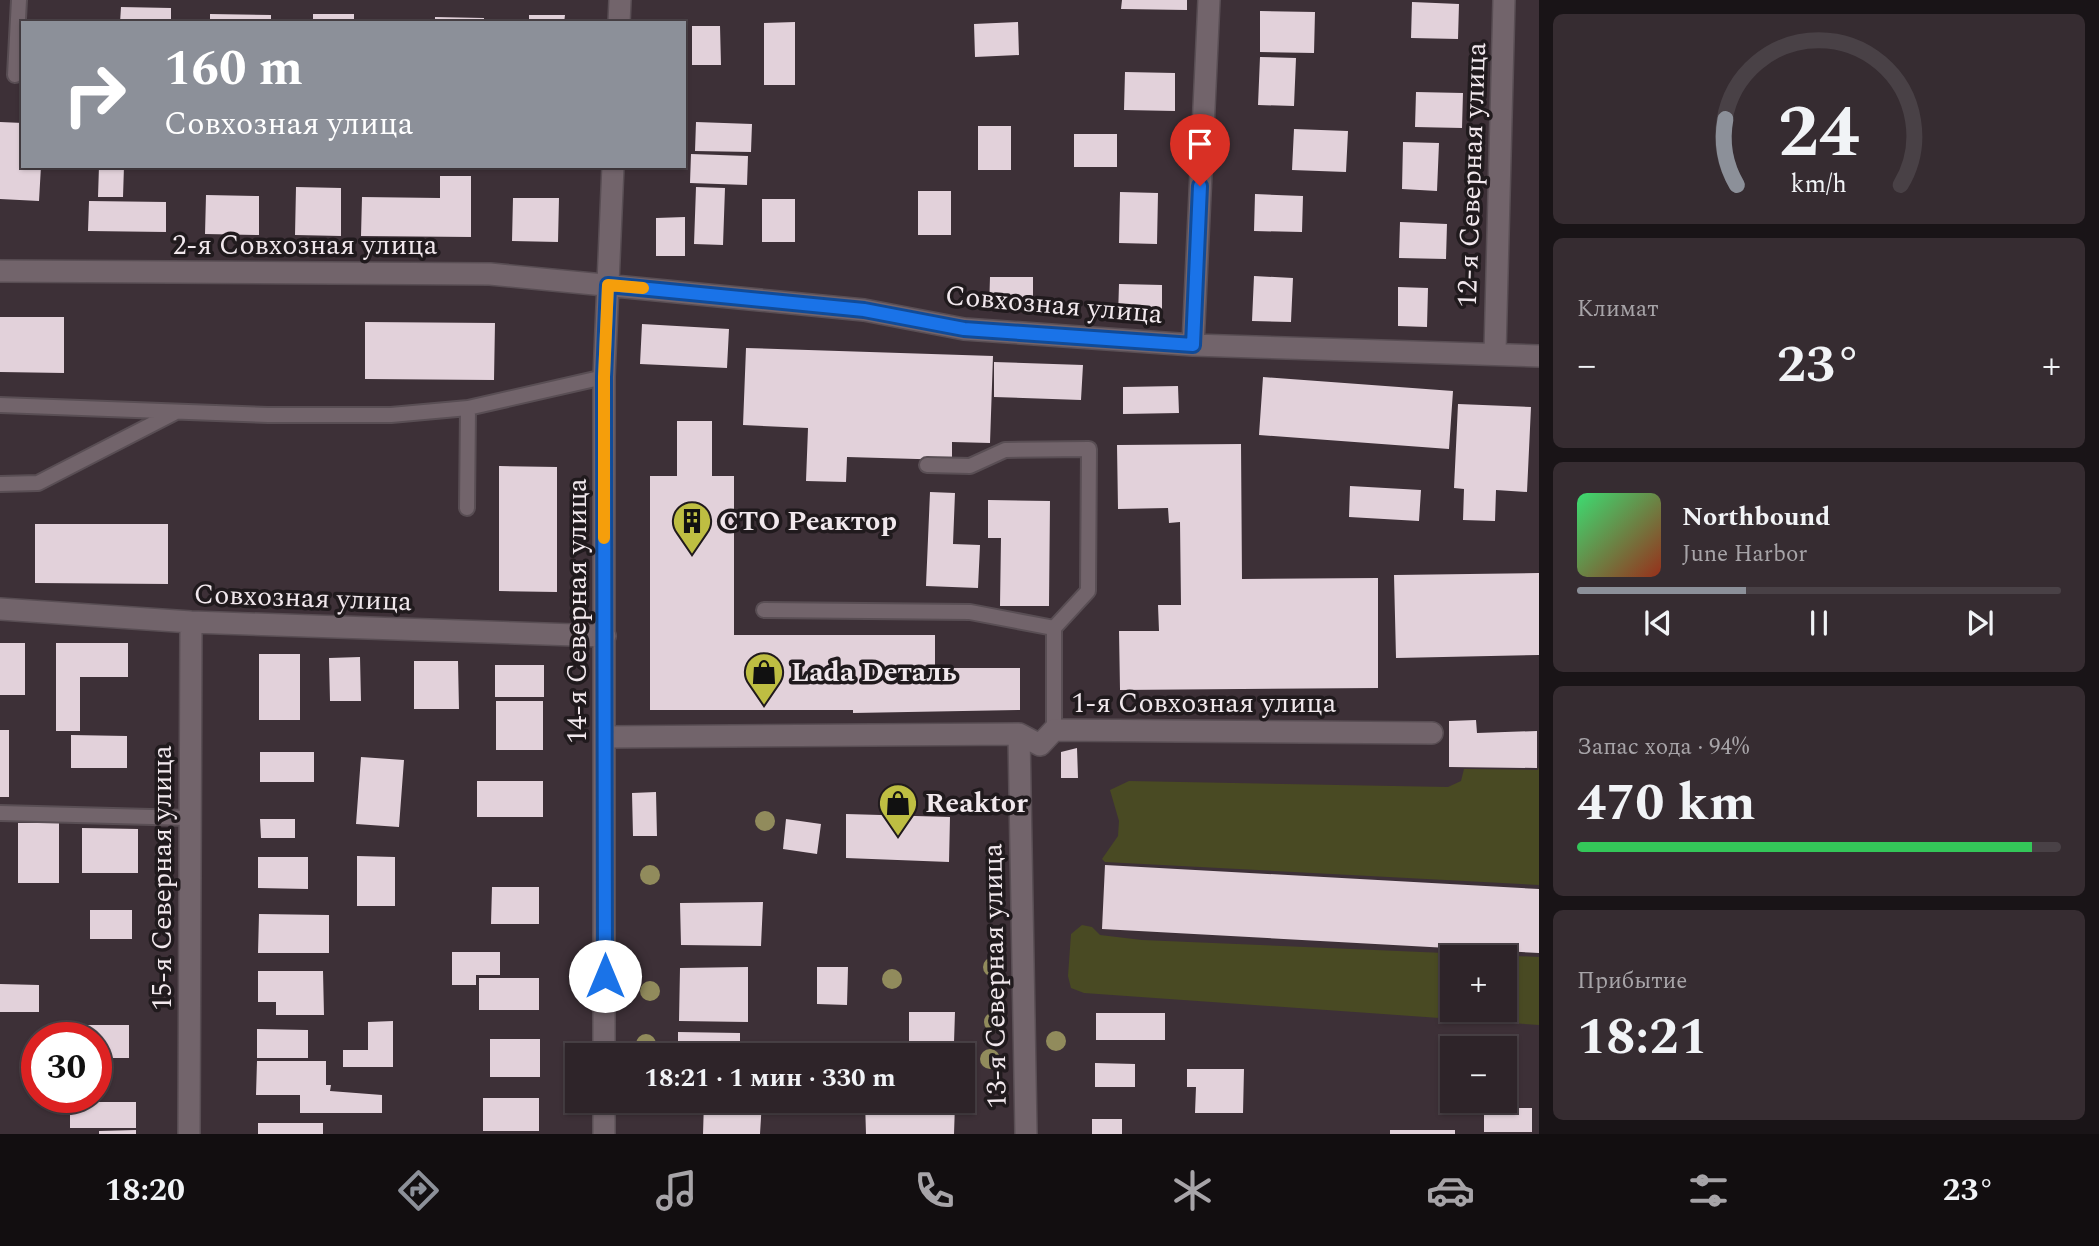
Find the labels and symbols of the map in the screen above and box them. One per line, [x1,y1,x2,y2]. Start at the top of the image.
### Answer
street label: 12-я Северная улица [1446,41,1498,308]
pin [1170,114,1230,186]
street label: 2-я Совхозная улица [173,224,438,267]
street label: Совхозная улица [943,274,1165,336]
street label: 14-я Северная улица [556,478,599,744]
building icon: СТО Реактор [671,500,713,555]
place label: СТО Реактор [719,500,897,543]
street label: Совхозная улица [193,573,413,623]
shop icon: Lada Dеталь [743,651,785,706]
place label: Lada Dеталь [791,651,957,694]
street label: 1-я Совхозная улица [1072,682,1337,725]
street label: 15-я Северная улица [141,745,184,1011]
shop icon: Reaktor [877,782,919,837]
place label: Reaktor [925,782,1028,825]
street label: 13-я Северная улица [971,843,1019,1109]
position arrow [568,939,642,1013]
speed limit sign: 30 [21,1022,112,1113]

